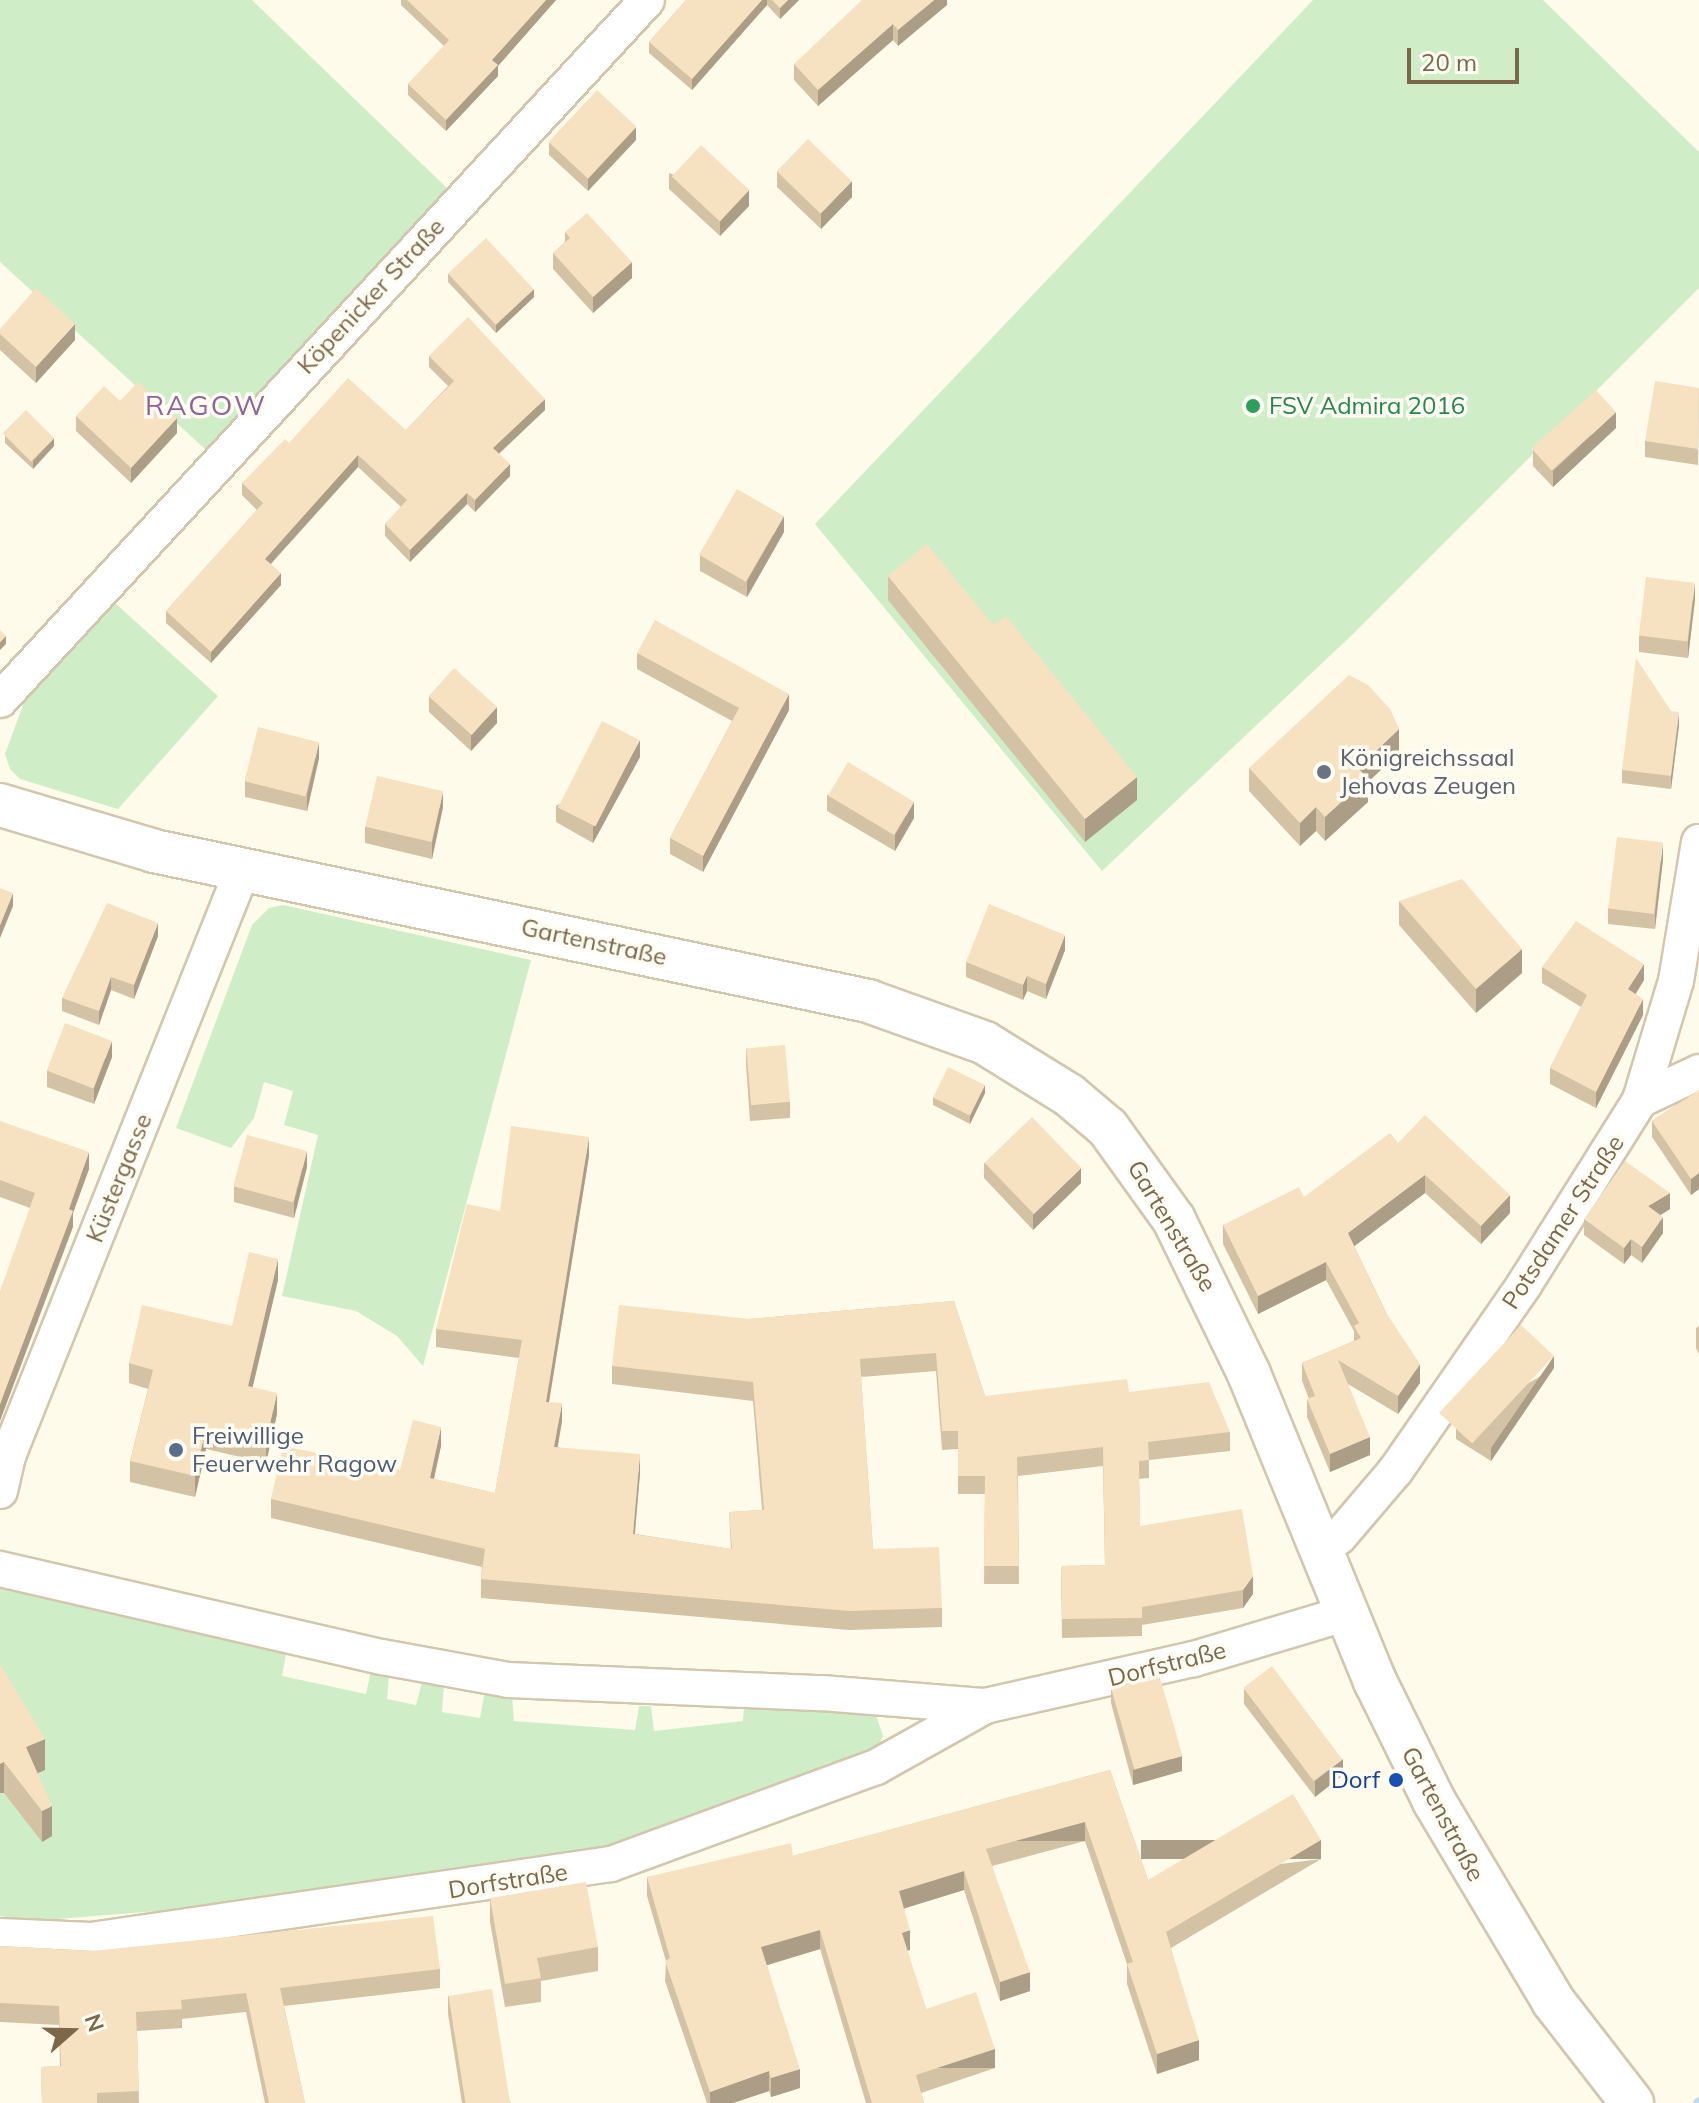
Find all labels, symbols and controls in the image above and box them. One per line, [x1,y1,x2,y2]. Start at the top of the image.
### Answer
scale bar [1411,32,1523,82]
text: 20 m [1421,47,1477,77]
street label: Köpenicker Straße [291,212,451,380]
district label: RAGOW [145,388,267,422]
place label: FSV Admira 2016 [1269,392,1465,420]
marker: FSV Admira 2016 [1244,397,1262,415]
place label: Königreichssaal Jehovas Zeugen [1340,744,1516,800]
marker: Königreichssaal Jehovas Zeugen [1315,763,1333,781]
street label: Gartenstraße [519,913,669,971]
street label: Küstergasse [80,1109,158,1247]
street label: Potsdamer Straße [1496,1130,1630,1314]
street label: Gartenstraße [1122,1155,1222,1297]
place label: Freiwillige Feuerwehr Ragow [192,1422,397,1478]
marker: Freiwillige Feuerwehr Ragow [167,1441,185,1459]
street label: Dorfstraße [1105,1635,1229,1693]
street label: Gartenstraße [1396,1742,1490,1886]
place label: Dorf [1331,1766,1380,1794]
marker: Dorf [1387,1771,1405,1789]
street label: Dorfstraße [446,1857,570,1905]
north arrow [32,1991,112,2071]
text: N [79,2010,111,2035]

